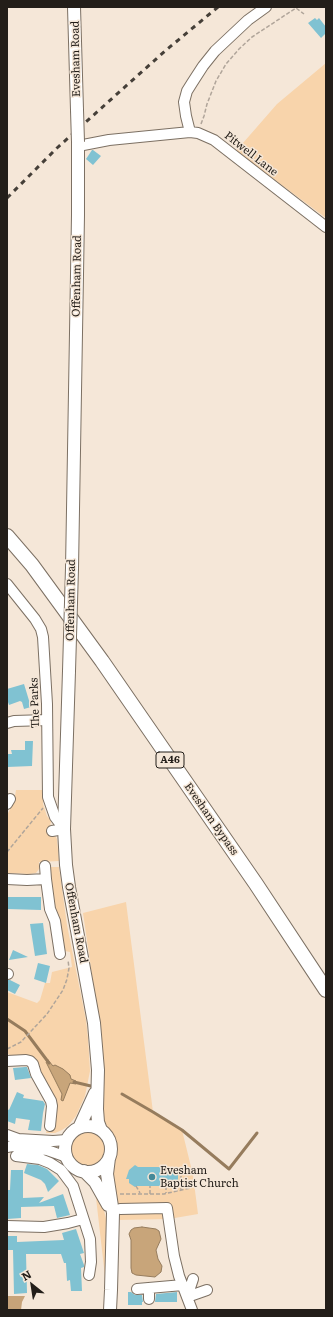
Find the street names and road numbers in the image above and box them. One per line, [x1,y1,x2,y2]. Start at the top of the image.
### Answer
street label: Evesham Road [69,21,83,97]
street label: Pitwell Lane [222,129,280,179]
street label: Offenham Road [70,235,84,317]
street label: Offenham Road [64,559,78,641]
street label: The Parks [28,678,42,728]
road number: A46 [156,752,184,768]
street label: Evesham Bypass [181,780,241,858]
street label: Offenham Road [62,882,90,964]

